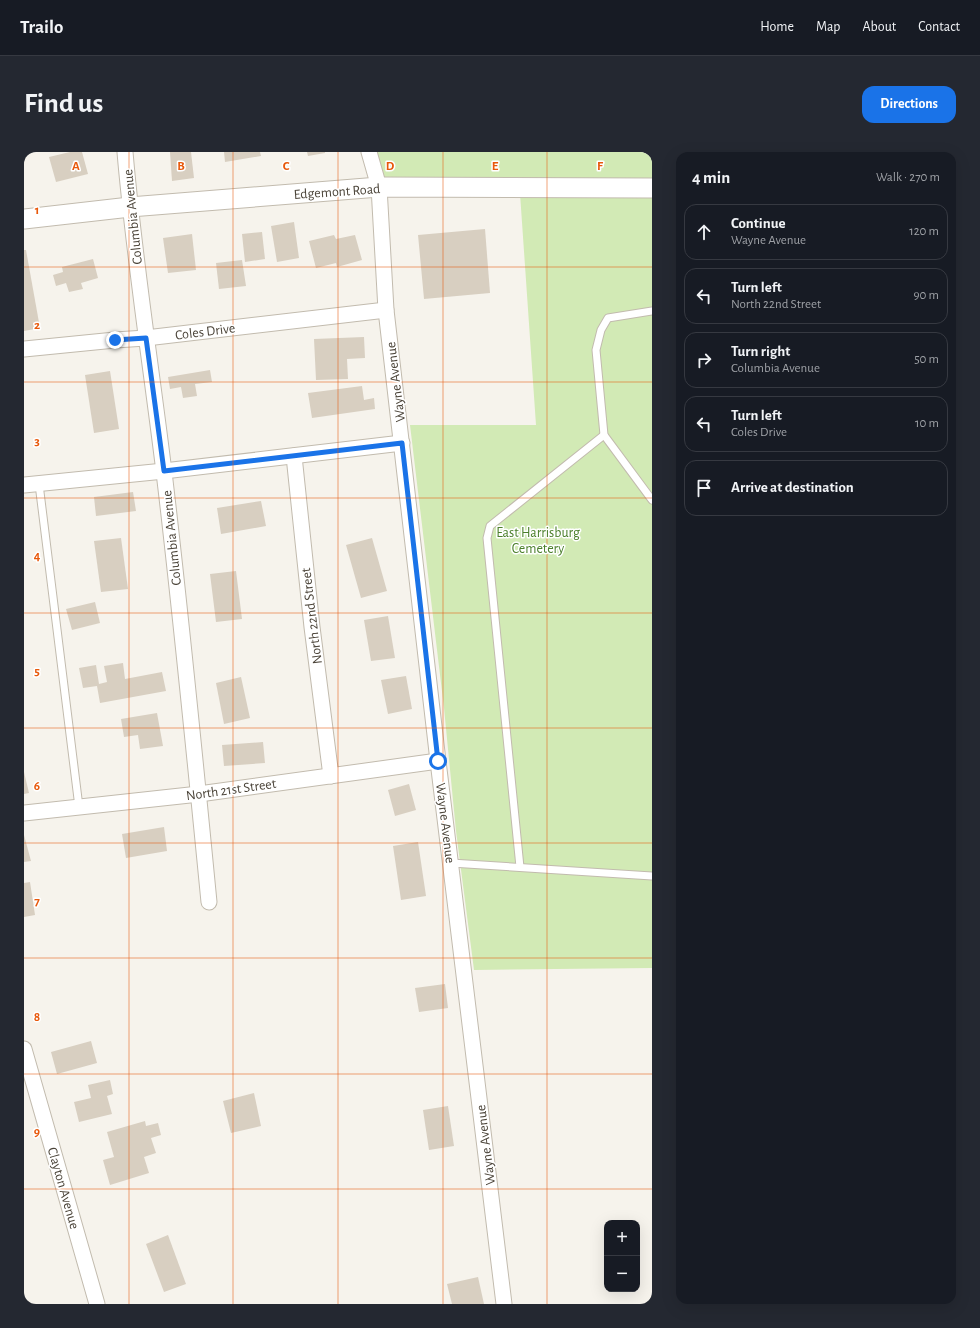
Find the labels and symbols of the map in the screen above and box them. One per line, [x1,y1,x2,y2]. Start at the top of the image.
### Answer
text: A [72,160,80,173]
text: B [177,160,185,173]
text: C [283,160,290,173]
text: D [386,160,395,173]
text: E [492,160,499,173]
text: F [597,160,604,173]
street label: Columbia Avenue [121,169,145,265]
street label: Edgemont Road [293,182,381,202]
text: 1 [35,204,39,217]
text: 2 [34,319,40,332]
street label: Coles Drive [174,321,236,343]
route end [106,331,124,349]
street label: Wayne Avenue [384,341,408,423]
text: 3 [34,435,40,448]
street label: Columbia Avenue [160,490,184,586]
park label: East Harrisburg Cemetery [496,526,580,556]
text: 4 [34,550,41,563]
street label: North 22nd Street [299,566,325,665]
text: 5 [34,665,40,678]
route start [429,752,447,770]
street label: North 21st Street [185,777,278,803]
text: 6 [34,780,40,793]
street label: Wayne Avenue [433,782,457,864]
text: 7 [34,895,40,908]
text: 8 [34,1011,40,1024]
street label: Wayne Avenue [474,1104,498,1186]
text: 9 [34,1126,40,1139]
street label: Clayton Avenue [45,1146,81,1231]

